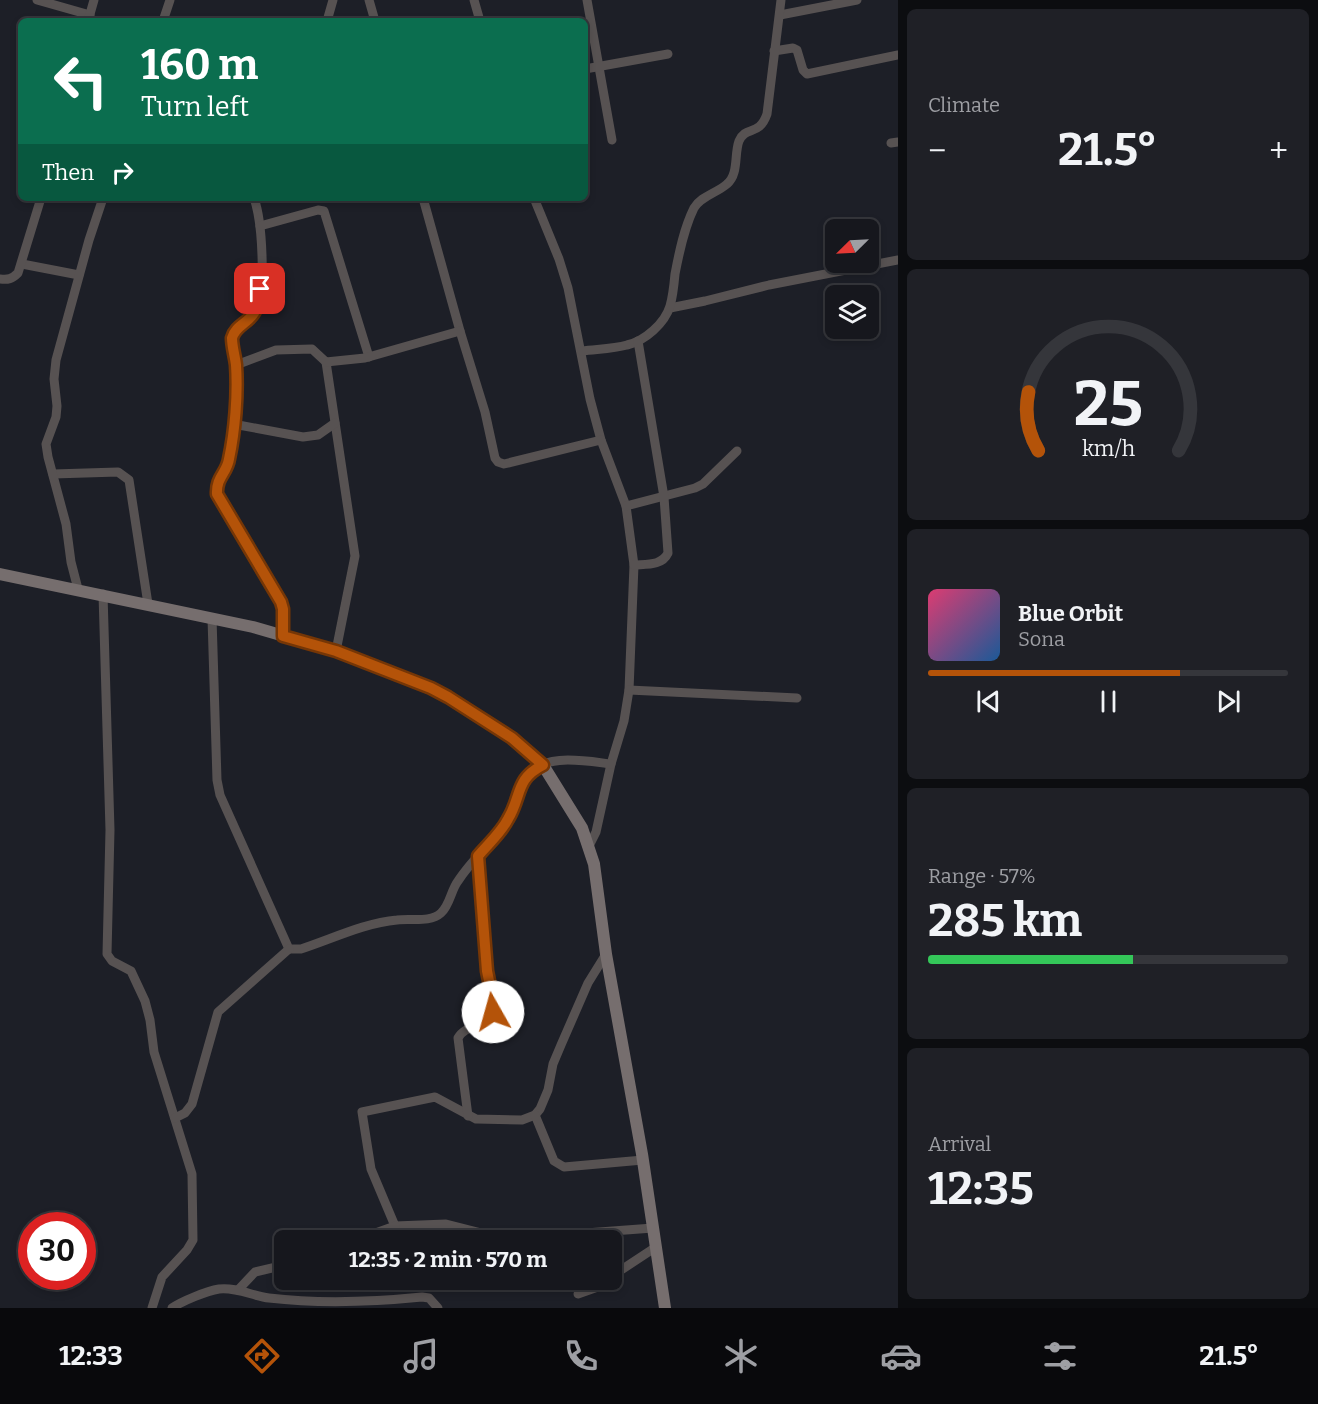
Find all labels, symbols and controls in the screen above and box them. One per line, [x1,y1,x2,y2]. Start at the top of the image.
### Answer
text: 160 m [141,40,258,90]
icon: left [42,42,120,120]
text: Turn left [141,91,249,123]
text: Climate [928,93,1000,117]
text: 21.5° [1058,123,1157,177]
text: − [928,131,946,171]
text: + [1269,131,1288,171]
icon: right [106,156,139,189]
text: Then [42,159,94,186]
north arrow [825,219,879,273]
map controls [825,219,879,339]
pin [234,263,285,314]
icon: arrive [243,272,276,305]
button: layers [825,285,879,339]
text: 25 [1073,367,1143,442]
text: km/h [1081,437,1135,463]
text: Blue Orbit [1018,600,1123,627]
text: Sona [1018,627,1065,651]
icon: previous [972,685,1005,718]
icon: pause [1092,685,1125,718]
icon: next [1212,685,1245,718]
text: Range · 57% [928,864,1036,888]
text: 285 km [928,894,1082,948]
position arrow [461,980,525,1044]
text: Arrival [928,1132,991,1156]
text: 12:35 [928,1162,1034,1216]
speed limit sign: 30 [18,1212,96,1290]
text: 12:35 · 2 min · 570 m [349,1246,547,1273]
icon: directions [241,1335,283,1377]
icon: music [400,1335,442,1377]
icon: phone [560,1335,602,1377]
icon: climate [720,1335,762,1377]
icon: car [880,1335,922,1377]
icon: filters [1039,1335,1081,1377]
text: 12:33 [59,1340,123,1372]
text: 21.5° [1199,1340,1259,1372]

